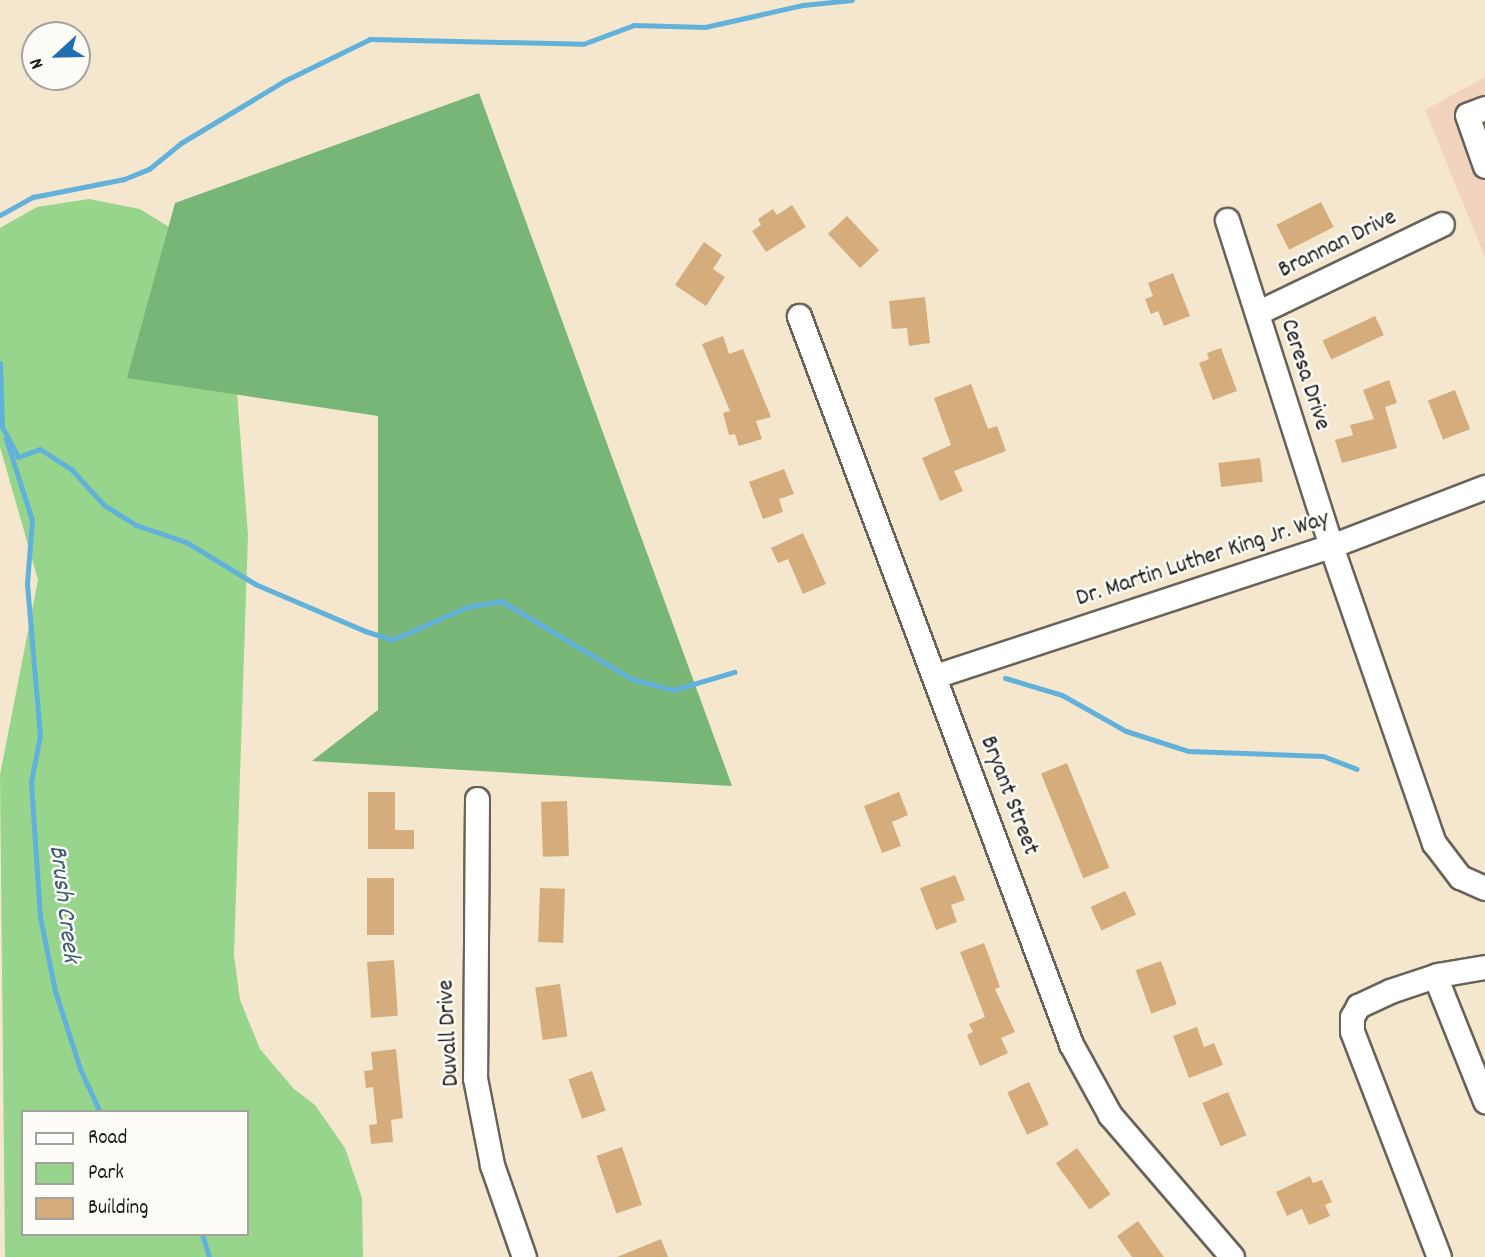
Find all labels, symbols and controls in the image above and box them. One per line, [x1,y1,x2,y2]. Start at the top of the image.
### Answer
north arrow [21,21,91,91]
text: N [24,54,52,73]
street label: Brannan Drive [1274,204,1402,286]
street label: Ceresa Drive [1273,316,1335,434]
street label: Dr. Martin Luther King Jr. Way [1073,505,1333,615]
street label: Bryant Street [972,732,1044,860]
water label: Brush Creek [40,844,86,964]
street label: Duvall Drive [433,979,467,1087]
legend [21,1110,248,1236]
text: Road [88,1124,127,1154]
text: Park [88,1159,124,1189]
text: Building [88,1194,148,1224]

